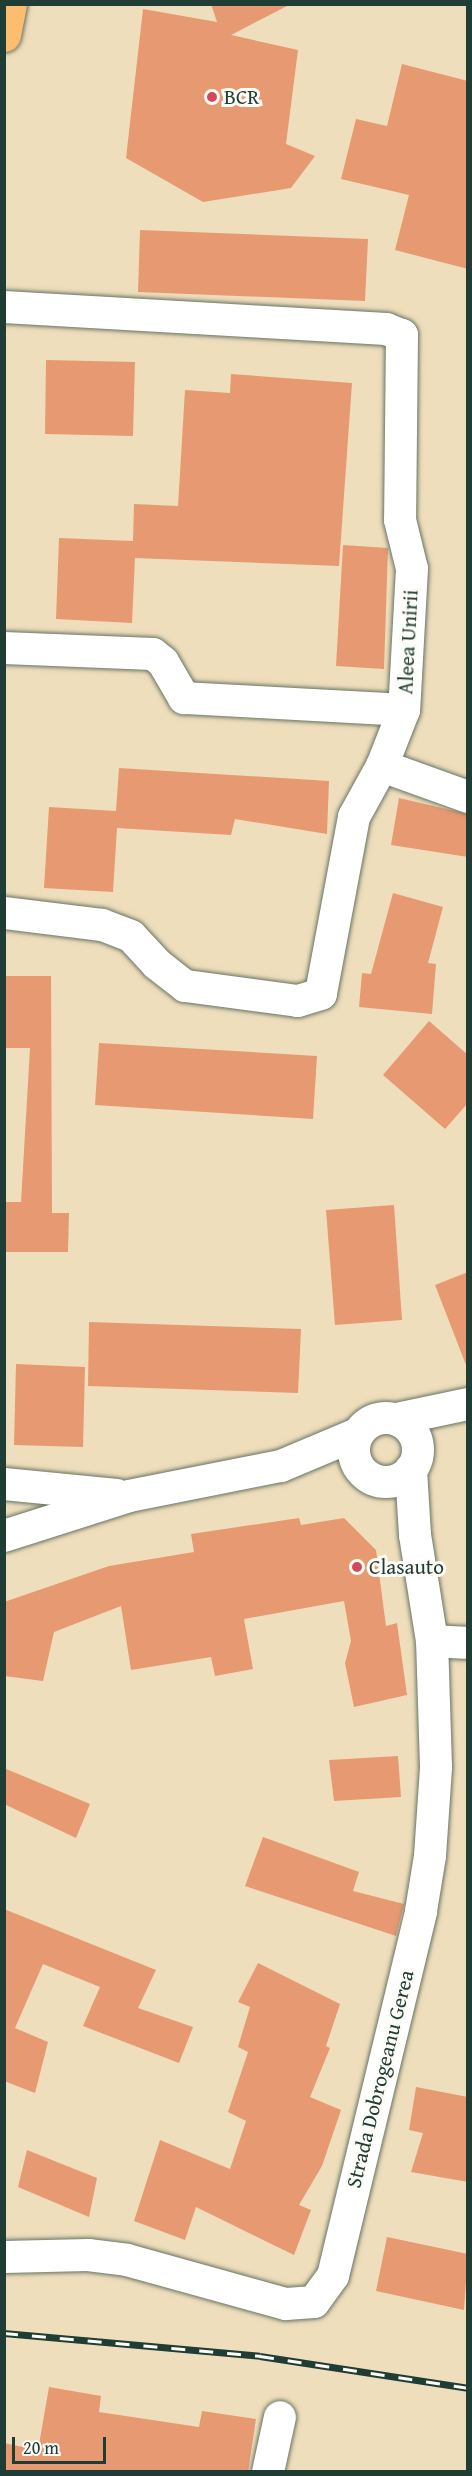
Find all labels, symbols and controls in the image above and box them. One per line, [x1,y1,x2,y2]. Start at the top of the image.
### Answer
place label: BCR [224,84,259,110]
marker: BCR [205,90,219,104]
street label: Aleea Unirii [393,589,423,695]
place label: Clasauto [369,1554,444,1580]
marker: Clasauto [350,1560,364,1574]
street label: Strada Dobrogeanu Gerea [341,1967,419,2191]
scale bar [15,2425,110,2463]
text: 20 m [23,2434,59,2461]

